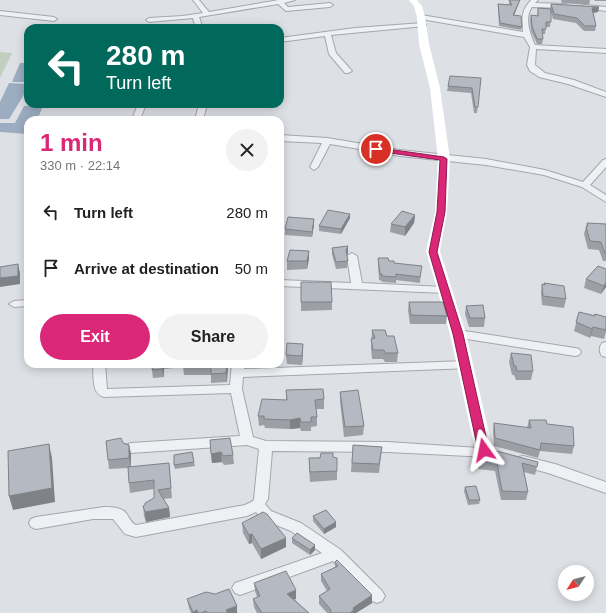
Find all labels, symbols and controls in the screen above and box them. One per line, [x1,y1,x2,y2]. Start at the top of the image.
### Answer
icon: left [40,40,92,92]
text: 280 m [106,40,185,71]
text: Turn left [106,73,171,93]
text: 1 min [40,129,103,156]
button: close [226,129,268,171]
pin [359,132,393,166]
icon: arrive [365,138,387,160]
text: 330 m · 22:14 [40,158,120,173]
icon: left [40,201,62,223]
text: Turn left [74,204,133,221]
text: 280 m [226,204,268,221]
icon: arrive [40,257,62,279]
text: Arrive at destination [74,260,219,277]
text: 50 m [235,260,268,277]
button: Exit [40,314,150,360]
button: Share [158,314,268,360]
position arrow [463,429,505,471]
north arrow [558,565,594,601]
map controls [558,565,594,601]

